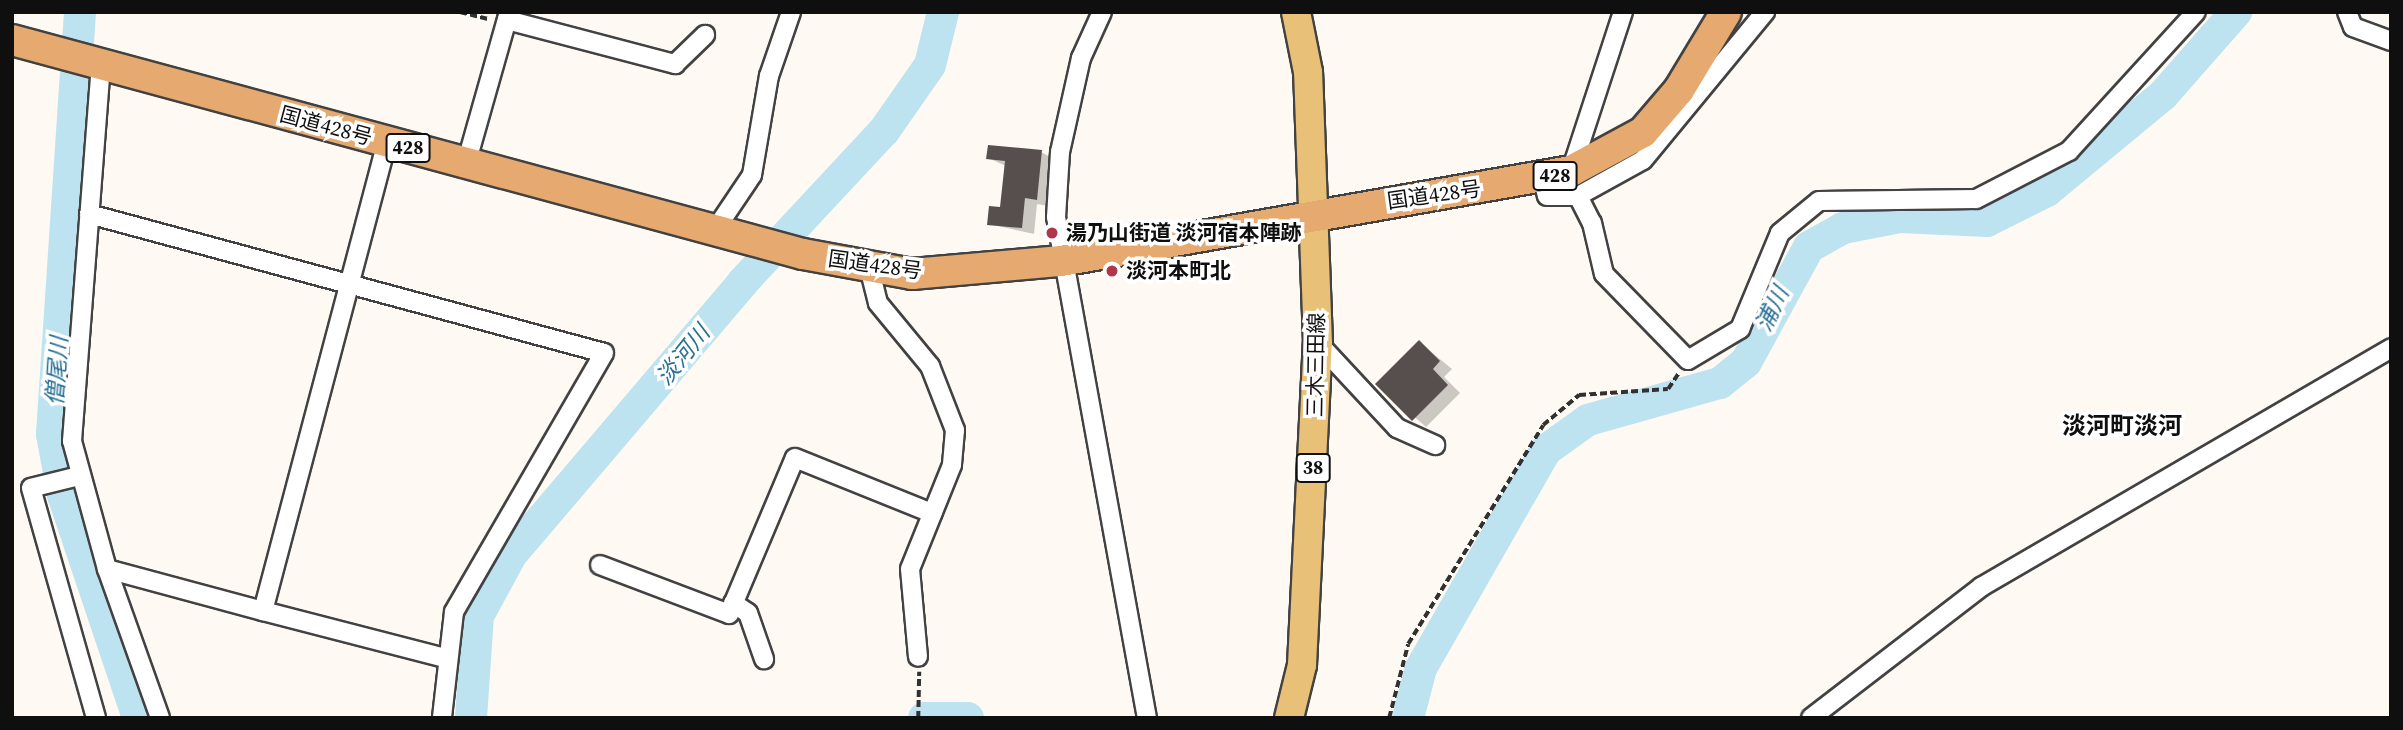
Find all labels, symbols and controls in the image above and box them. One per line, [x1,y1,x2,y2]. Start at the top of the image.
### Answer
street label: 国道428号 [277,102,375,150]
road number: 428 [385,132,431,164]
road number: 428 [1532,160,1578,192]
street label: 国道428号 [1385,176,1483,214]
place label: 湯乃山街道 淡河宿本陣跡 [1066,220,1301,246]
marker: 湯乃山街道 淡河宿本陣跡 [1044,225,1060,241]
street label: 国道428号 [826,246,924,284]
place label: 淡河本町北 [1126,258,1231,284]
marker: 淡河本町北 [1104,263,1120,279]
water label: 浦川 [1750,282,1794,336]
street label: 三木三田線 [1302,312,1330,418]
water label: 淡河川 [651,320,715,390]
water label: 僧尾川 [41,336,73,406]
district label: 淡河町淡河 [2062,412,2182,440]
road number: 38 [1296,453,1330,484]

